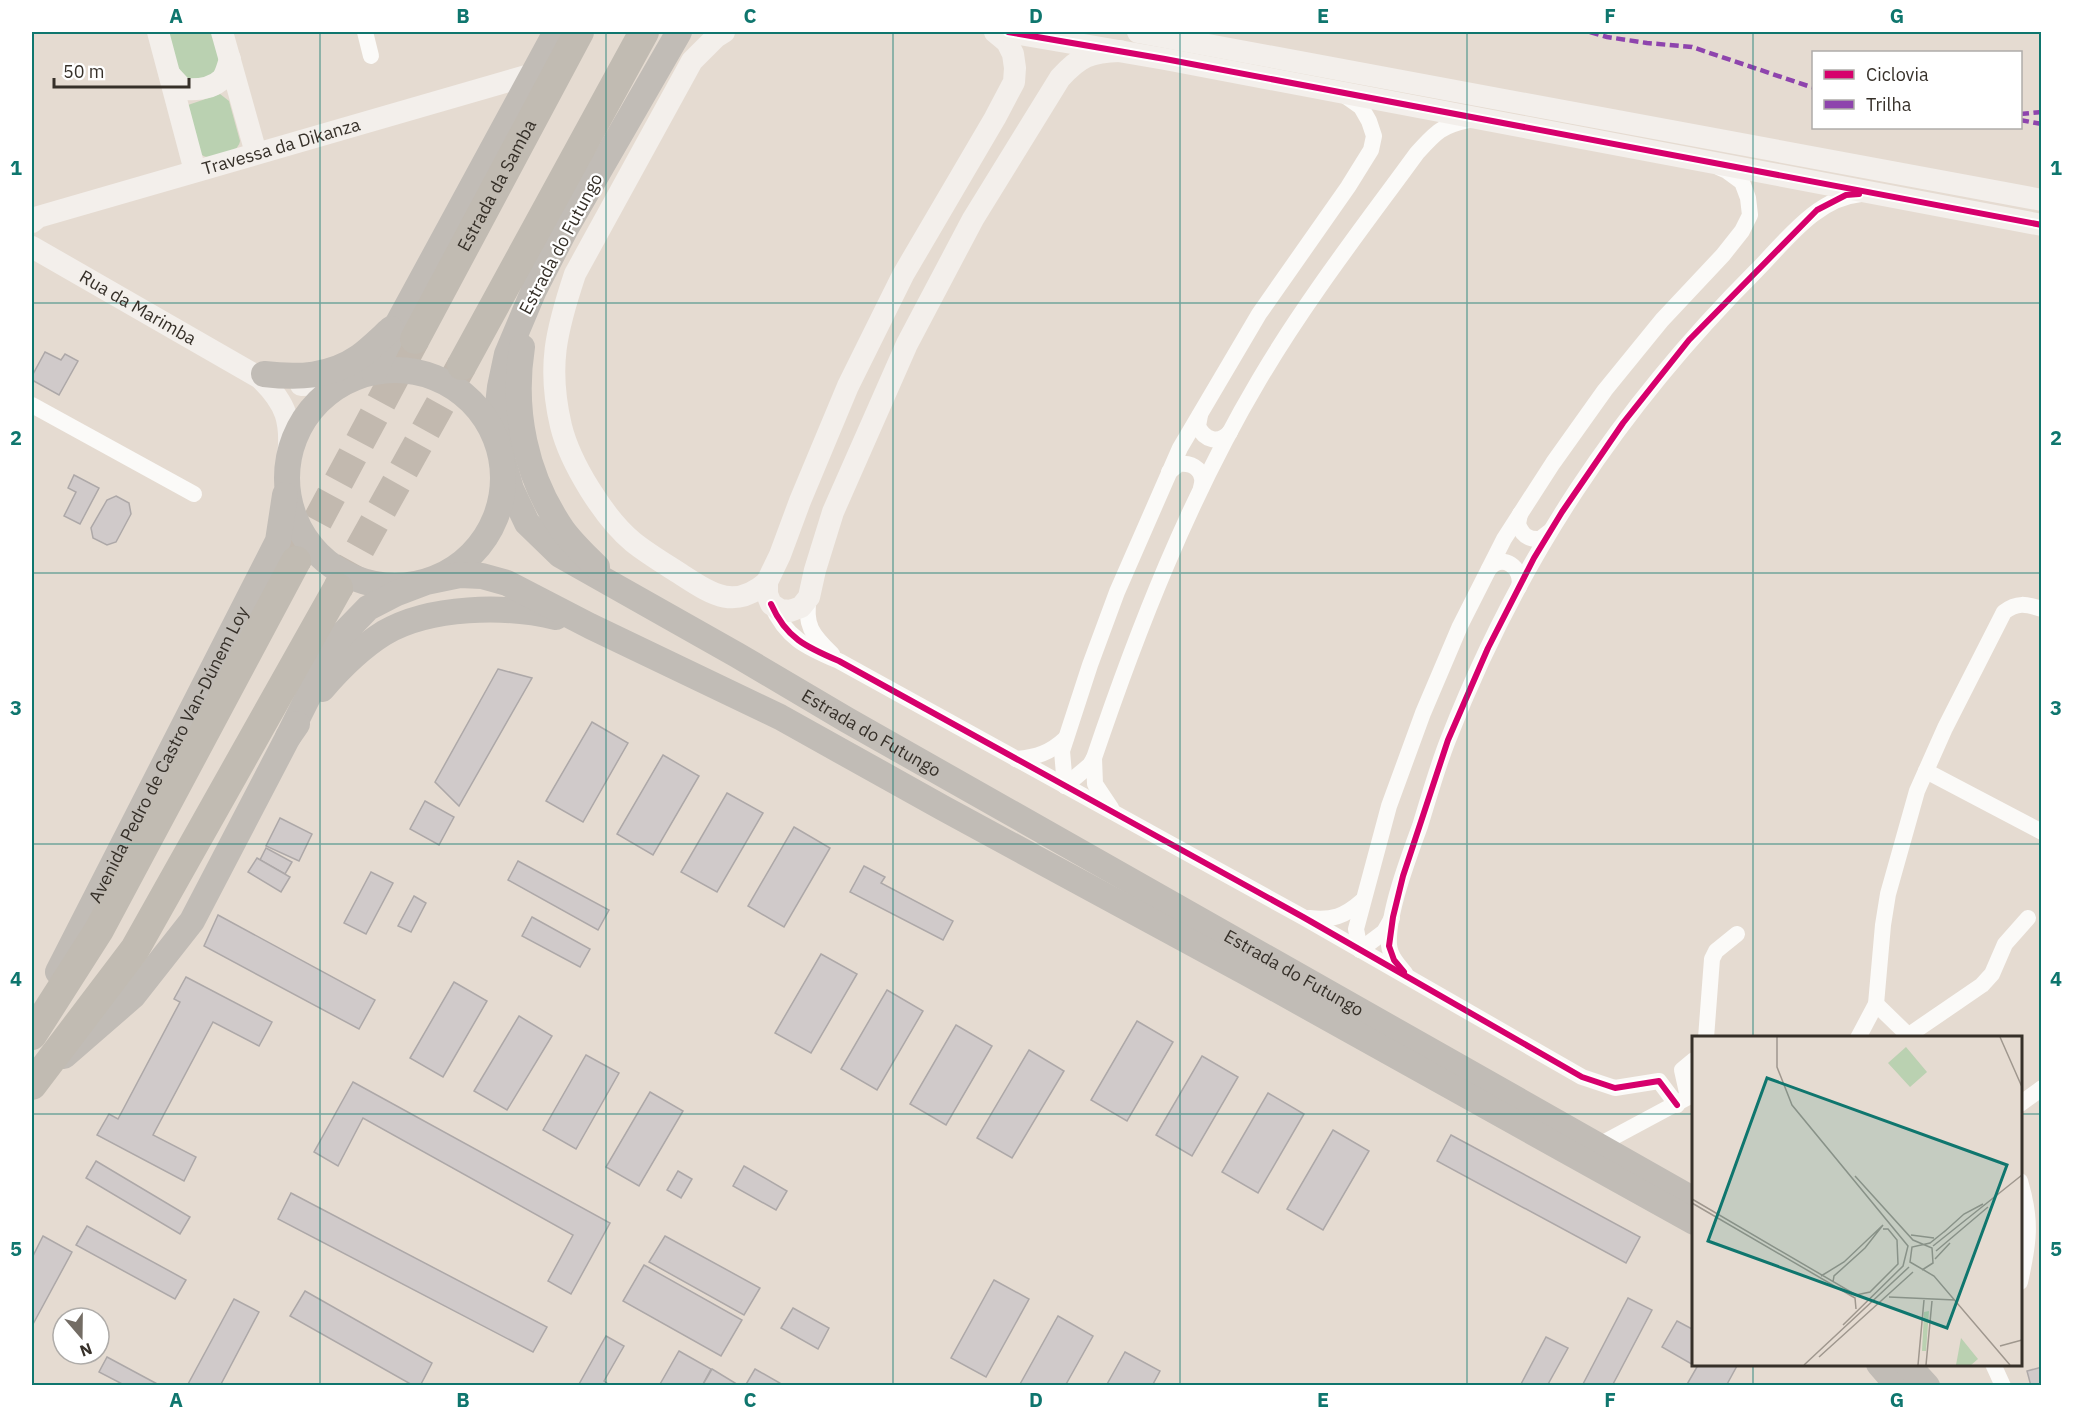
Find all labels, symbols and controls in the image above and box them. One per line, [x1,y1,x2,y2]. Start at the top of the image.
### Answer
text: A [169,2,183,29]
text: B [456,2,470,29]
text: C [743,2,757,29]
text: D [1029,2,1043,29]
text: E [1317,2,1329,29]
text: F [1604,2,1616,29]
text: G [1890,2,1904,29]
scale bar [54,51,189,89]
legend [1812,51,2022,129]
text: 50 m [63,60,105,83]
text: Ciclovia [1866,63,1929,86]
text: Trilha [1866,93,1912,116]
street label: Travessa da Dikanza [199,112,363,180]
street label: Estrada da Samba [452,115,541,255]
text: 1 [10,154,22,181]
text: 1 [2050,154,2062,181]
street label: Estrada do Futungo [514,169,608,318]
street label: Rua da Marimba [75,265,201,350]
text: 2 [10,424,22,451]
text: 2 [2050,424,2062,451]
street label: Avenida Pedro de Castro Van-Dúnem Loy [83,602,254,906]
street label: Estrada do Futungo [798,684,945,782]
text: 3 [10,694,22,721]
text: 3 [2050,694,2062,721]
street label: Estrada do Futungo [1220,924,1368,1021]
text: 4 [10,965,22,992]
text: 4 [2050,965,2062,992]
inset map [1692,1036,2022,1366]
text: 5 [10,1235,22,1262]
text: 5 [2050,1235,2062,1262]
north arrow [51,1306,111,1366]
text: N [77,1339,95,1361]
text: A [169,1386,183,1413]
text: B [456,1386,470,1413]
text: C [743,1386,757,1413]
text: D [1029,1386,1043,1413]
text: E [1317,1386,1329,1413]
text: F [1604,1386,1616,1413]
text: G [1890,1386,1904,1413]

